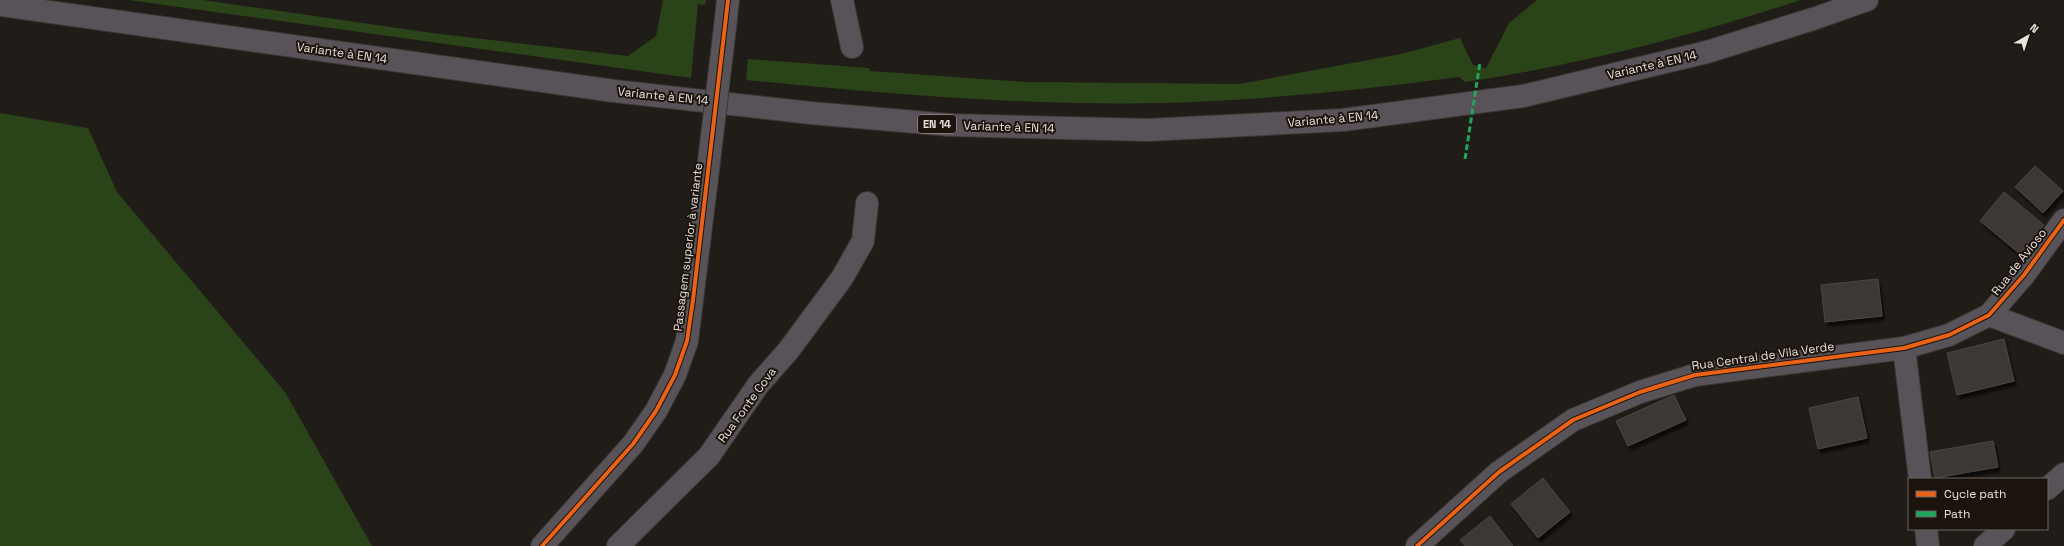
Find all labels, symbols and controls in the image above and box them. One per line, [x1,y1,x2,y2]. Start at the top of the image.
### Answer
north arrow [2008,16,2048,56]
text: N [2027,20,2042,36]
street label: Variante à EN 14 [296,39,389,67]
street label: Variante à EN 14 [1606,47,1699,83]
street label: Variante à EN 14 [617,83,710,109]
street label: Variante à EN 14 [1287,107,1380,131]
road number: EN 14 [918,115,956,133]
street label: Variante à EN 14 [963,117,1055,137]
street label: Passagem superior à variante [670,162,706,332]
street label: Rua de Avioso [1988,225,2050,299]
street label: Rua Central de Vila Verde [1691,338,1835,374]
street label: Rua Fonte Cova [714,364,780,446]
legend [1908,478,2048,530]
text: Cycle path [1944,486,2006,502]
text: Path [1944,506,1970,522]

